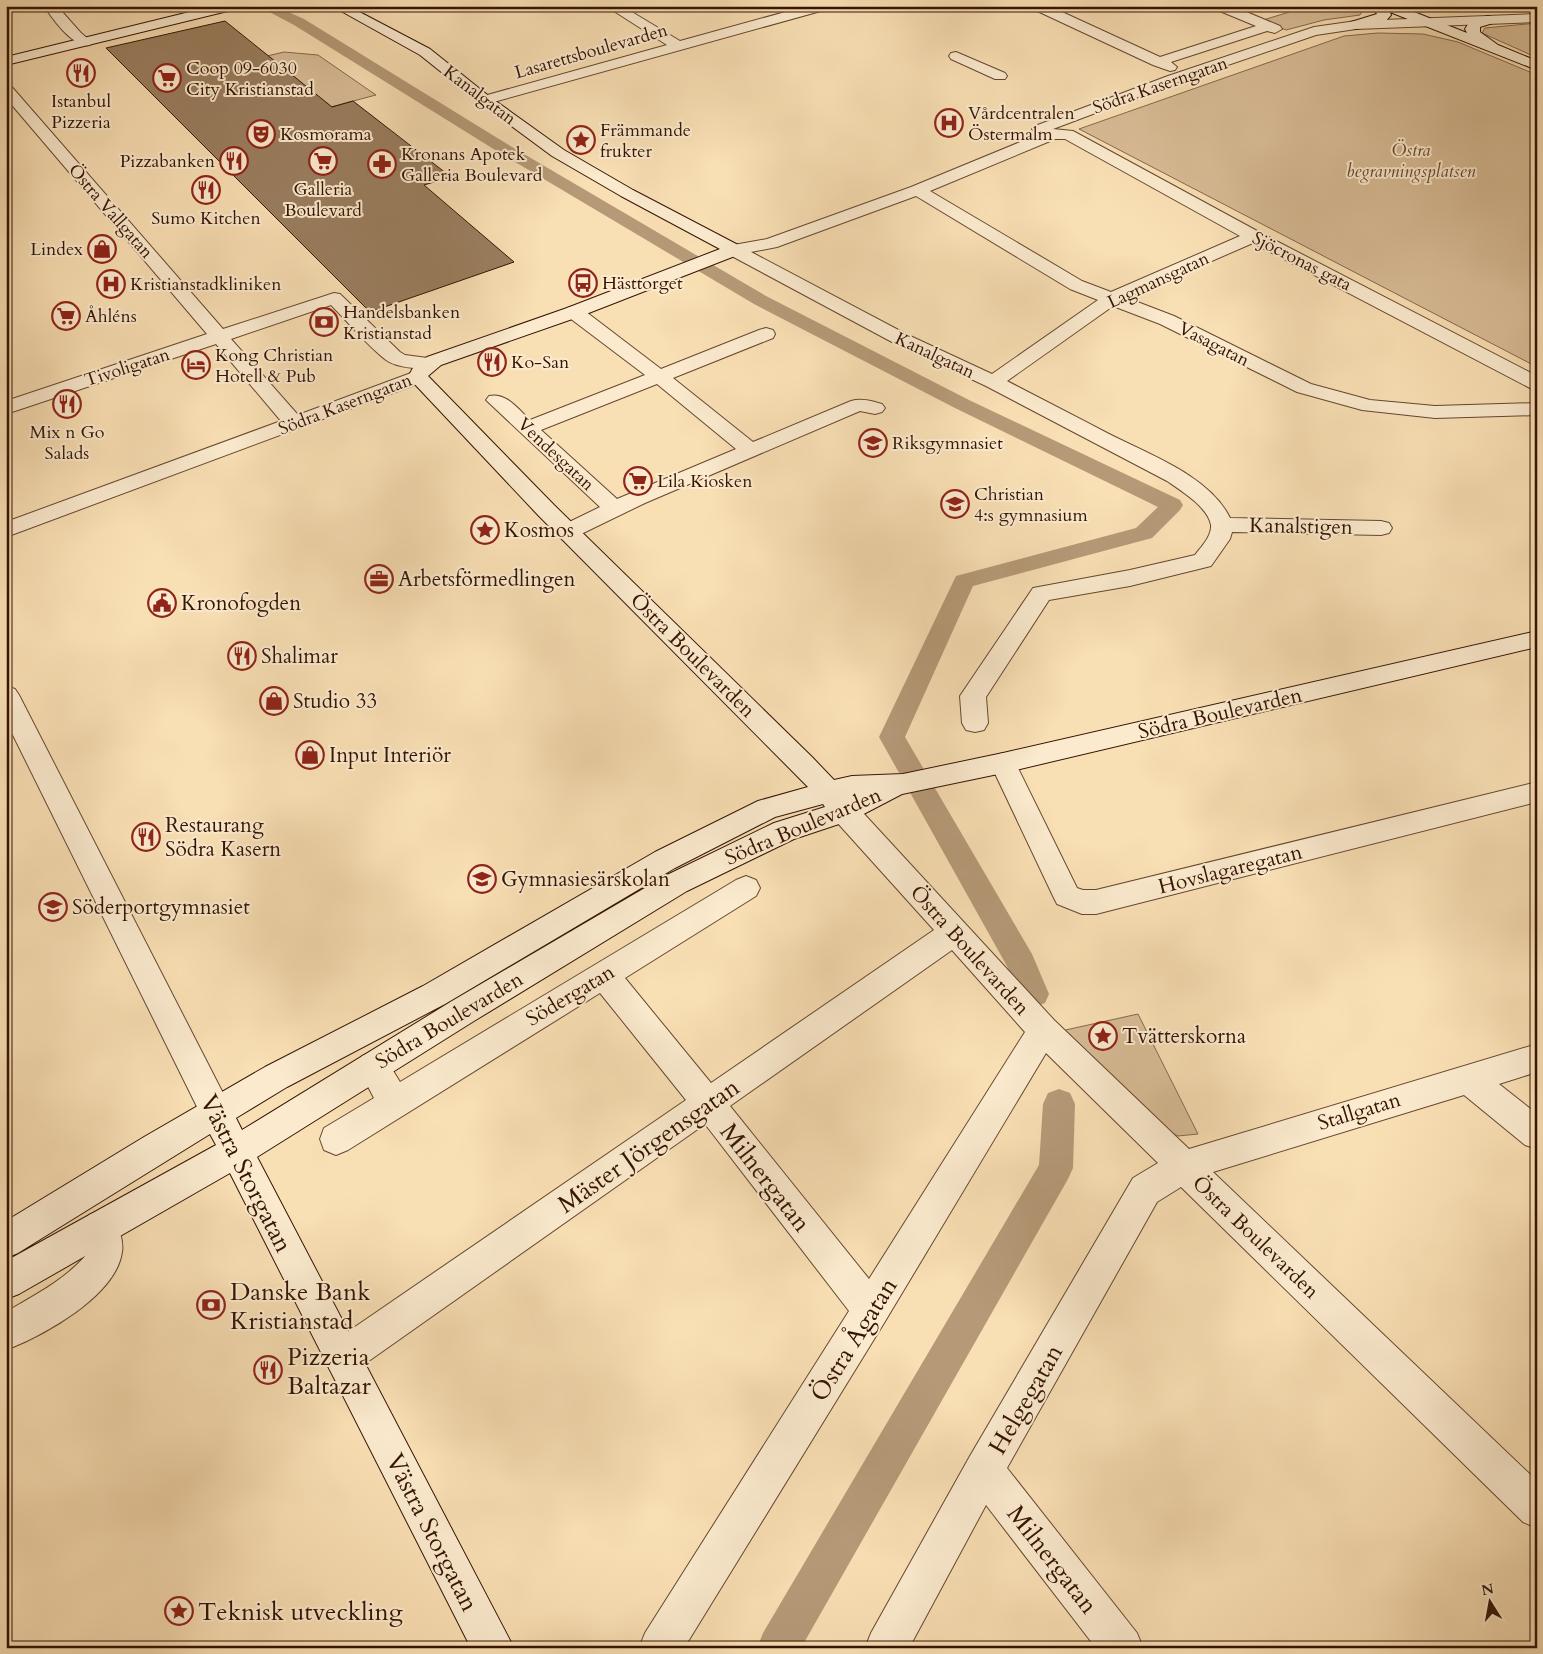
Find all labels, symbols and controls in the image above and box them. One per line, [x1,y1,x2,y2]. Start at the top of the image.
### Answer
street label: Lasarettsboulevarden [512,17,671,85]
street label: Södra Kaserngatan [1089,50,1232,120]
place label: Coop 09-6030 City Kristianstad [186,56,314,102]
restaurant icon: Istanbul Pizzeria [66,58,96,88]
street label: Kanalgatan [438,60,522,132]
supermarket icon: Coop 09-6030 City Kristianstad [152,63,182,93]
place label: Istanbul Pizzeria [51,89,111,135]
place label: Vårdcentralen Östermalm [968,101,1076,147]
hospital icon: Vårdcentralen Östermalm [934,108,964,138]
place label: Främmande frukter [600,118,691,164]
theatre icon: Kosmorama [246,119,276,149]
place label: Kosmorama [280,122,372,147]
place icon: Främmande frukter [566,125,596,155]
park label: Östra begravningsplatsen [1347,138,1476,184]
place label: Kronans Apotek Galleria Boulevard [401,142,543,188]
restaurant icon: Pizzabanken [219,146,249,176]
supermarket icon: Galleria Boulevard [308,146,338,176]
place label: Pizzabanken [120,149,216,174]
pharmacy icon: Kronans Apotek Galleria Boulevard [367,149,397,179]
street label: Östra Vallgatan [62,159,159,265]
restaurant icon: Sumo Kitchen [191,175,221,205]
place label: Galleria Boulevard [284,177,362,223]
place label: Sumo Kitchen [151,206,261,231]
street label: Sjöcronas gata [1248,226,1356,297]
shop icon: Lindex [87,234,117,264]
place label: Lindex [30,237,83,262]
street label: Lagmansgatan [1103,246,1214,315]
bus stop icon: Hästtorget [568,268,598,298]
hospital icon: Kristianstadkliniken [96,269,126,299]
place label: Hästtorget [602,271,683,296]
place label: Kristianstadkliniken [130,272,282,297]
place label: Handelsbanken Kristianstad [343,300,461,346]
supermarket icon: Åhléns [51,301,81,331]
place label: Åhléns [85,304,137,329]
bank icon: Handelsbanken Kristianstad [309,307,339,337]
street label: Vasagatan [1174,316,1254,373]
street label: Kanalgatan [891,326,979,385]
street label: Tivoligatan [81,342,174,393]
place label: Kong Christian Hotell & Pub [215,343,334,389]
restaurant icon: Ko-San [477,347,507,377]
hotel icon: Kong Christian Hotell & Pub [181,350,211,380]
place label: Ko-San [511,350,570,375]
street label: Södra Kaserngatan [275,367,416,441]
restaurant icon: Mix n Go Salads [52,389,82,419]
street label: Vendesgatan [512,412,600,497]
place label: Mix n Go Salads [30,420,105,466]
school or university icon: Riksgymnasiet [858,428,888,458]
place label: Riksgymnasiet [892,431,1003,456]
supermarket icon: Lila Kiosken [623,466,653,496]
place label: Lila Kiosken [657,469,753,494]
place label: Christian 4:s gymnasium [974,482,1088,528]
school or university icon: Christian 4:s gymnasium [940,489,970,519]
street label: Kanalstigen [1249,511,1353,542]
place icon: Kosmos [470,515,500,545]
place label: Kosmos [504,516,574,545]
office icon: Arbetsförmedlingen [364,564,394,594]
place label: Arbetsförmedlingen [398,565,575,594]
street label: Östra Boulevarden [624,586,762,724]
public building icon: Kronofogden [147,588,177,618]
place label: Kronofogden [181,589,301,618]
restaurant icon: Shalimar [227,641,257,671]
place label: Shalimar [261,642,338,671]
street label: Södra Boulevarden [1135,681,1305,746]
shop icon: Studio 33 [259,686,289,716]
place label: Studio 33 [293,687,377,716]
shop icon: Input Interiör [295,740,325,770]
place label: Input Interiör [329,741,451,770]
street label: Södra Boulevarden [720,780,886,873]
place label: Restaurang Södra Kasern [165,811,281,864]
restaurant icon: Restaurang Södra Kasern [131,822,161,852]
street label: Hovslagaregatan [1155,838,1305,901]
school or university icon: Gymnasiesärskolan [467,864,497,894]
place label: Gymnasiesärskolan [501,865,670,894]
street label: Östra Boulevarden [903,879,1036,1022]
school or university icon: Söderportgymnasiet [38,892,68,922]
place label: Söderportgymnasiet [72,893,250,922]
street label: Södergatan [520,958,620,1033]
street label: Södra Boulevarden [370,965,529,1076]
place icon: Tvätterskorna [1088,1021,1118,1051]
place label: Tvätterskorna [1122,1022,1246,1051]
street label: Mäster Jörgensgatan [551,1070,746,1221]
street label: Stallgatan [1314,1085,1404,1138]
street label: Västra Storgatan [192,1089,301,1258]
street label: Milnergatan [712,1116,818,1239]
street label: Östra Boulevarden [1186,1169,1326,1306]
street label: Östra Ågatan [802,1271,905,1408]
place label: Danske Bank Kristianstad [230,1275,371,1338]
bank icon: Danske Bank Kristianstad [196,1290,226,1320]
street label: Helgegatan [981,1338,1071,1461]
place label: Pizzeria Baltazar [287,1340,372,1403]
restaurant icon: Pizzeria Baltazar [253,1355,283,1385]
street label: Västra Storgatan [378,1448,487,1617]
street label: Milnergatan [999,1498,1105,1621]
north arrow [1466,1576,1516,1626]
text: N [1480,1579,1495,1600]
place label: Teknisk utveckling [198,1595,403,1629]
place icon: Teknisk utveckling [164,1596,194,1626]

